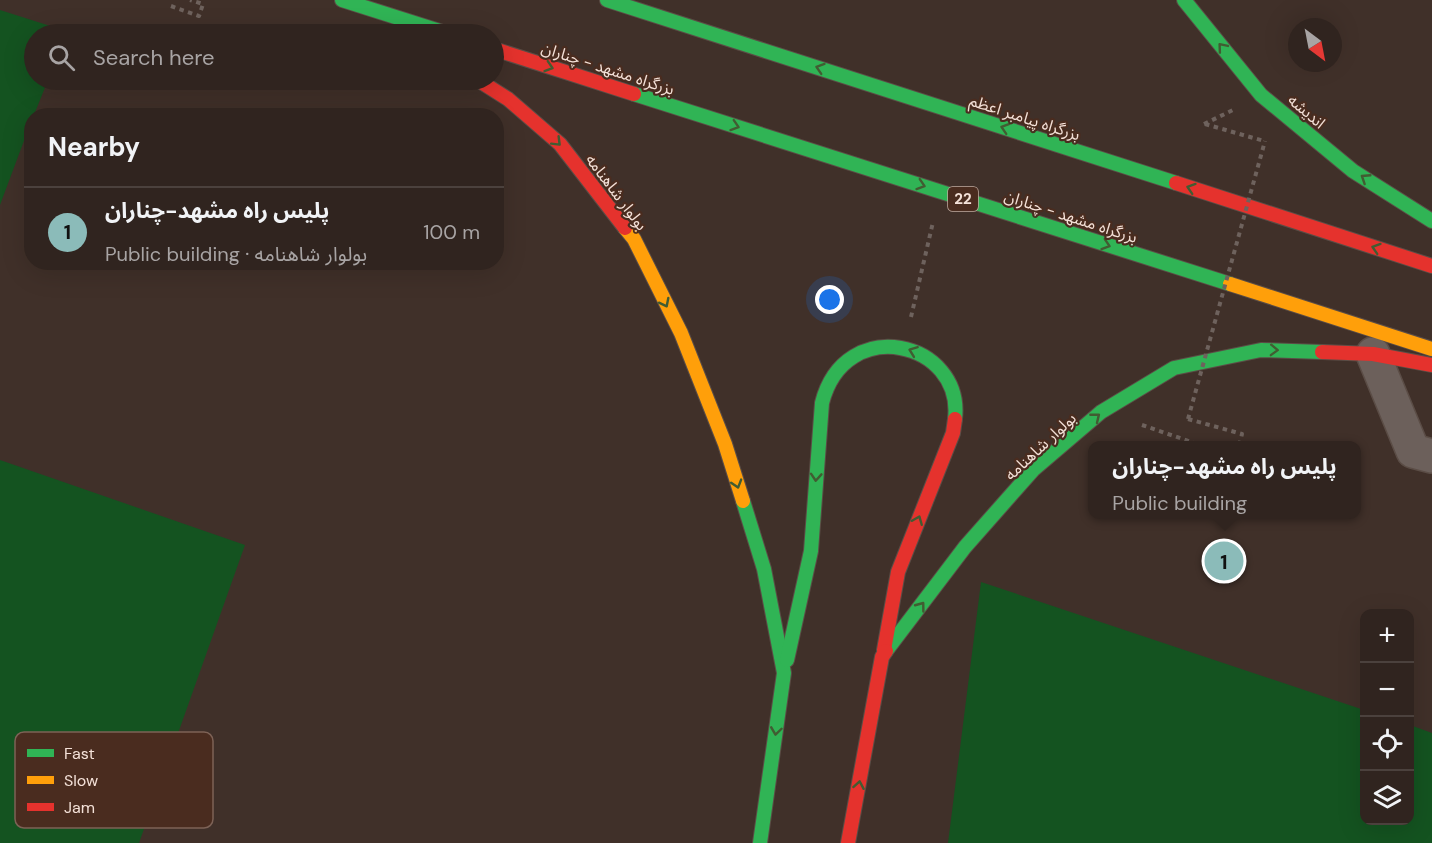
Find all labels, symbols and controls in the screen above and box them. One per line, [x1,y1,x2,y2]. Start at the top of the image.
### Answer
north arrow [1288,18,1342,72]
search box [24,24,504,90]
street label: بزرگراه مشهد - چناران [539,37,677,100]
icon: search [45,41,78,74]
text: Search here [93,43,214,72]
one-way arrow [1218,43,1229,54]
one-way arrow [543,59,554,72]
one-way arrow [815,63,826,76]
street label: بزرگراه پیامبر اعظم [966,90,1083,147]
street label: اندیشه [1284,90,1330,133]
one-way arrow [729,119,740,131]
one-way arrow [1000,123,1011,136]
text: Nearby [48,130,140,164]
one-way arrow [549,135,560,146]
street label: بولوار شاهنامه [581,150,652,235]
one-way arrow [1361,174,1371,186]
one-way arrow [915,178,926,190]
one-way arrow [1186,183,1197,195]
street label: بزرگراه مشهد - چناران [1002,185,1140,248]
road number: 22 [948,187,978,211]
text: پلیس راه مشهد-چناران [105,196,329,225]
text: 1 [64,219,71,245]
text: 100 m [423,219,480,245]
one-way arrow [1100,237,1111,250]
text: Public building · بولوار شاهنامه [105,241,367,267]
one-way arrow [1371,243,1382,255]
your location [815,285,844,314]
one-way arrow [658,296,670,307]
one-way arrow [1270,344,1279,357]
one-way arrow [908,345,919,358]
street label: بولوار شاهنامه [1000,408,1080,485]
one-way arrow [1089,413,1100,424]
popup [1088,441,1361,519]
text: پلیس راه مشهد-چناران [1112,452,1337,481]
one-way arrow [810,472,823,481]
one-way arrow [730,478,742,489]
text: Public building [1112,490,1247,516]
one-way arrow [911,515,923,526]
pin: 1 [1204,538,1244,584]
one-way arrow [914,601,925,612]
map controls [1360,609,1414,825]
button: + [1360,609,1414,663]
button: − [1360,663,1414,717]
button: locate [1360,717,1414,771]
one-way arrow [770,726,782,736]
legend [15,732,213,828]
text: Fast [64,743,95,764]
text: Slow [64,770,98,791]
button: layers [1360,771,1414,825]
one-way arrow [852,781,865,791]
text: Jam [64,797,95,818]

